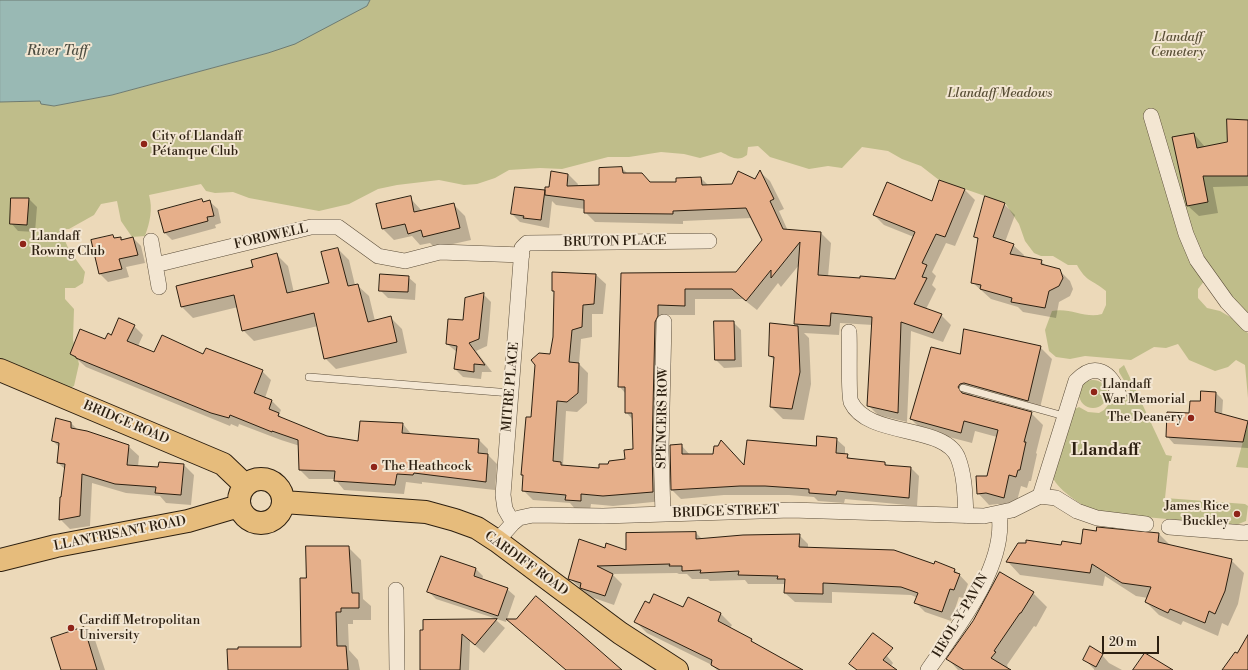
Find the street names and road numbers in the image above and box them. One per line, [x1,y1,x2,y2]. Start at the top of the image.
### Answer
street label: FORDWELL [233,221,309,253]
street label: BRUTON PLACE [563,233,667,251]
street label: MITRE PLACE [499,341,523,433]
street label: SPENCERS ROW [654,367,672,469]
street label: BRIDGE ROAD [81,398,171,448]
street label: BRIDGE STREET [672,502,780,522]
street label: LLANTRISANT ROAD [53,514,187,554]
street label: CARDIFF ROAD [481,528,571,600]
street label: HEOL-Y-PAVIN [930,571,992,661]

